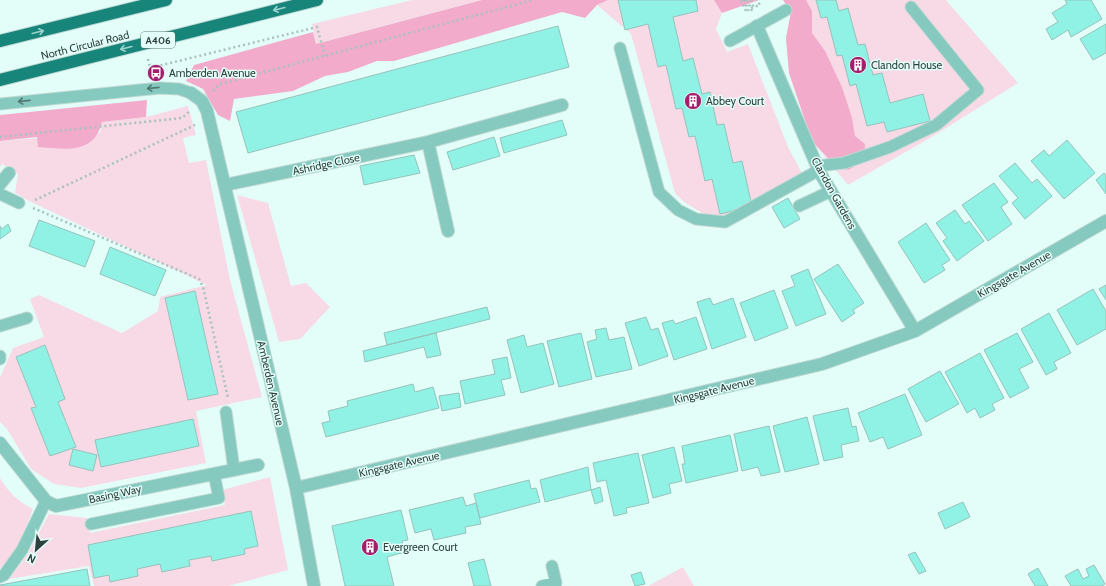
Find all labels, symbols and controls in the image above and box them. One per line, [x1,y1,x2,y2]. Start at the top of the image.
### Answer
one-way arrow [273,6,286,14]
street label: North Circular Road [39,27,131,63]
one-way arrow [31,28,44,36]
road number: A406 [141,32,175,48]
one-way arrow [120,45,133,52]
building icon: Clandon House [848,55,868,75]
place label: Clandon House [871,58,943,72]
bus stop icon: Amberden Avenue [146,63,166,83]
place label: Amberden Avenue [169,66,256,80]
one-way arrow [147,85,160,92]
building icon: Abbey Court [683,91,703,111]
place label: Abbey Court [706,94,765,108]
one-way arrow [18,98,31,105]
street label: Ashridge Close [291,150,361,178]
street label: Clandon Gardens [808,155,860,232]
street label: Kingsgate Avenue [975,247,1053,301]
street label: Amberden Avenue [254,339,288,427]
street label: Kingsgate Avenue [672,373,756,407]
street label: Kingsgate Avenue [357,448,441,480]
street label: Basing Way [87,482,143,506]
north arrow [16,530,56,570]
building icon: Evergreen Court [360,537,380,557]
place label: Evergreen Court [383,540,458,554]
text: N [25,551,38,567]

